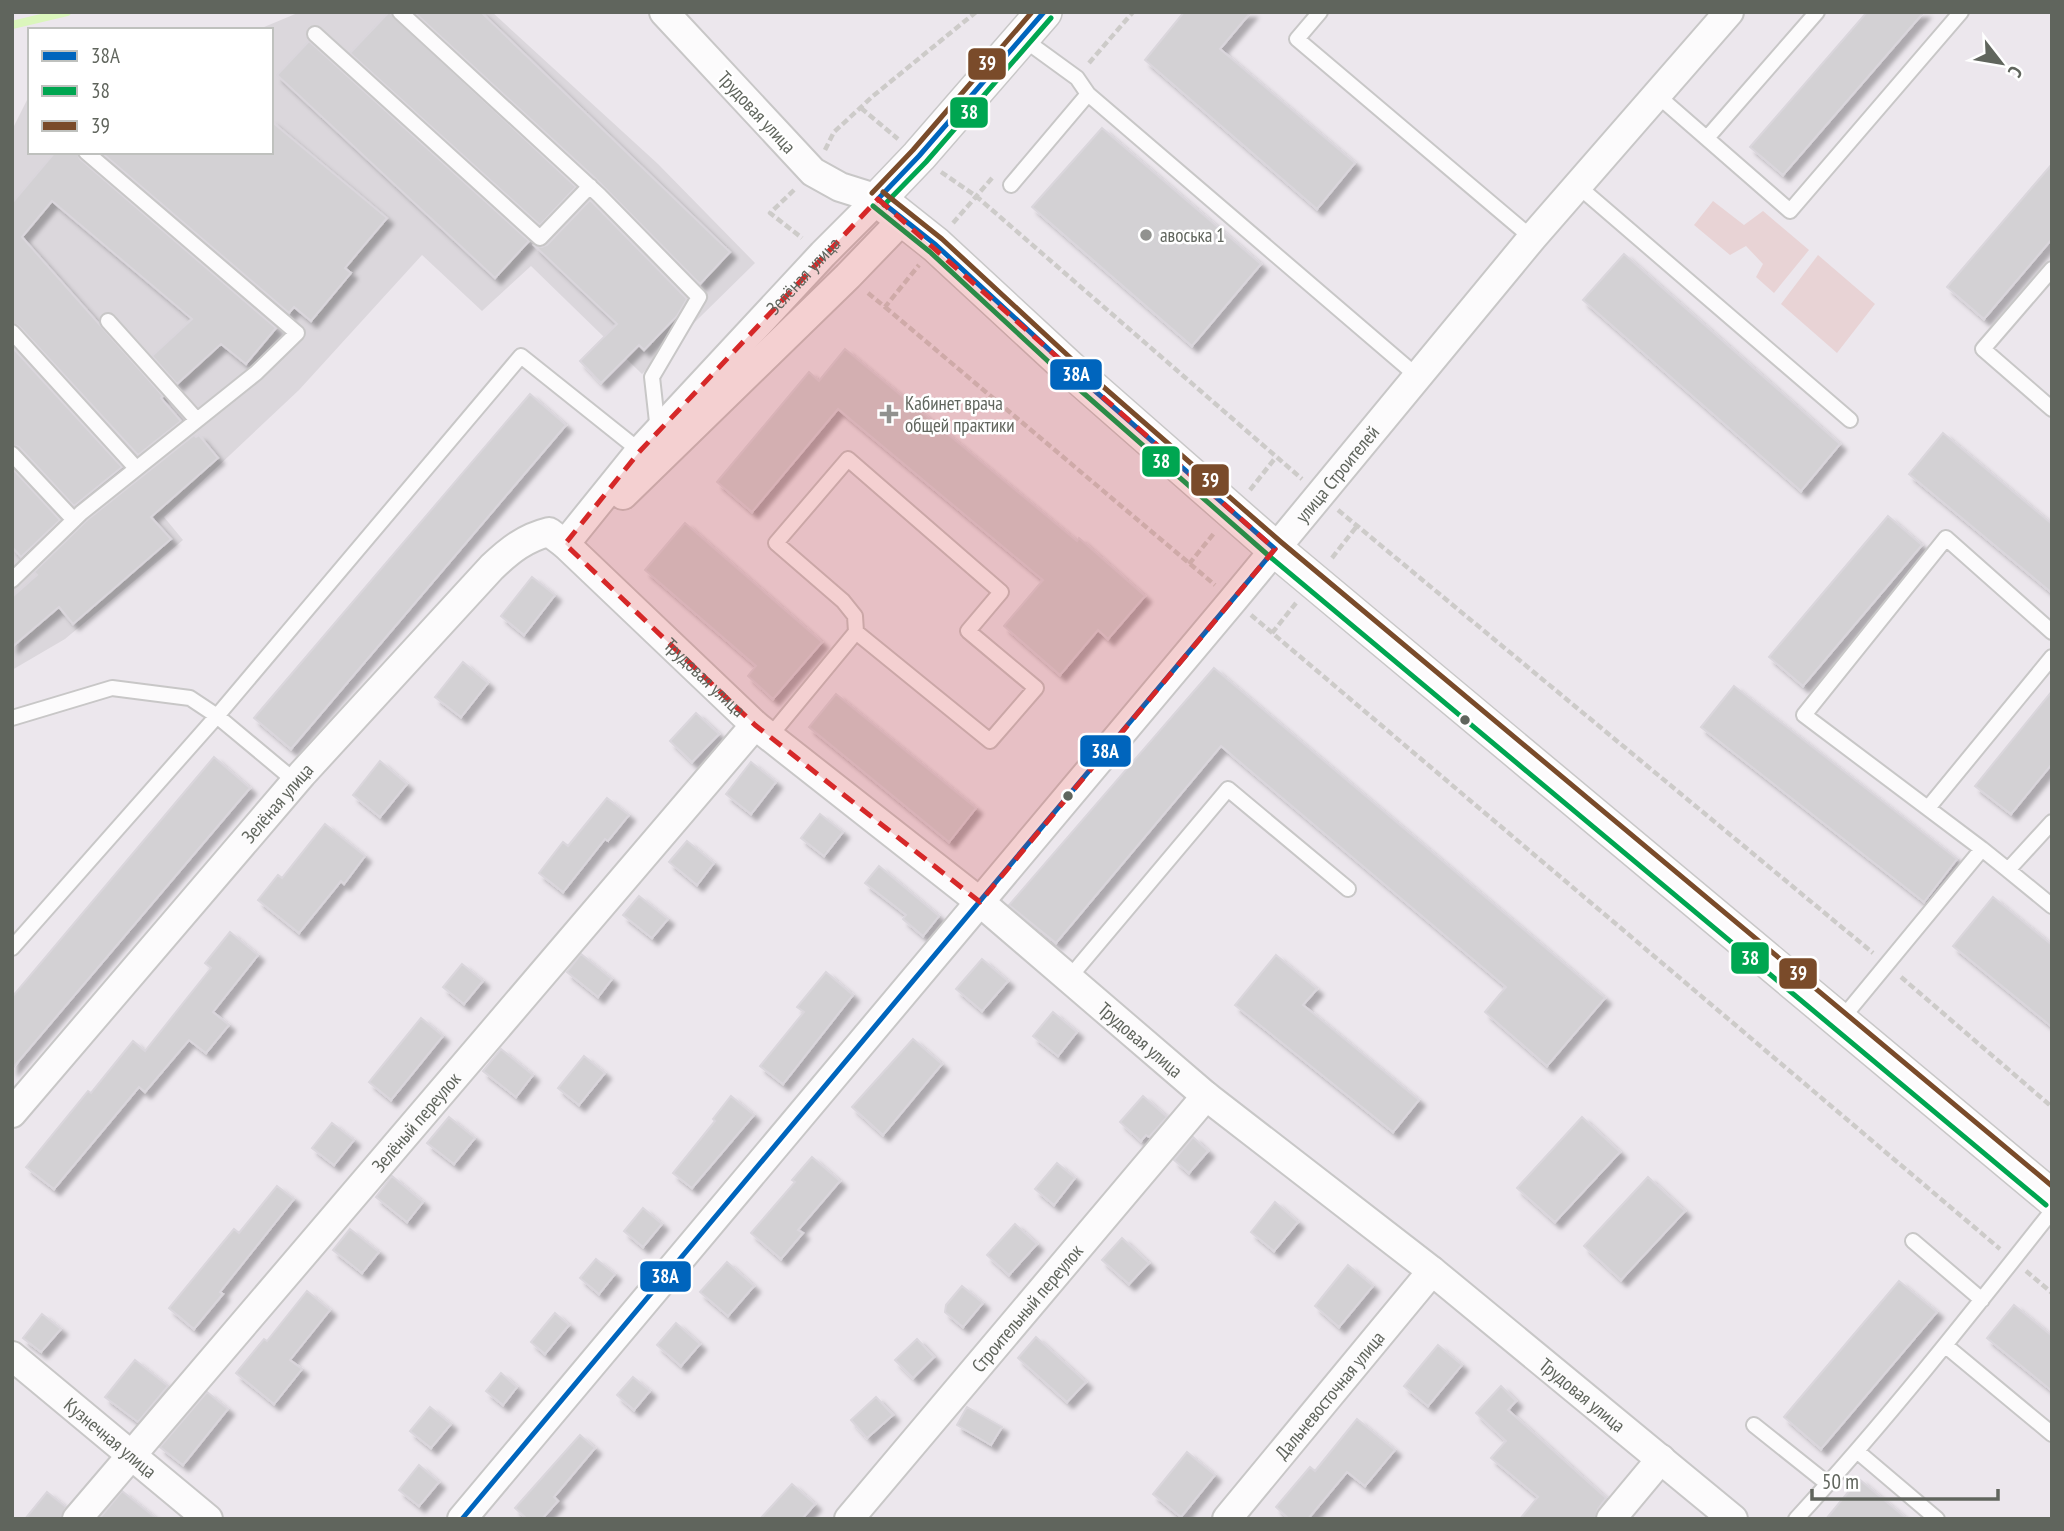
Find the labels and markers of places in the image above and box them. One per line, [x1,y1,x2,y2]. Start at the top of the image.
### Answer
place label: авоська 1 [1160,223,1225,247]
marker: авоська 1 [1138,227,1154,243]
place label: Кабинет врача общей практики [905,391,1015,437]
marker: Кабинет врача общей практики [879,404,899,424]
unlabelled marker [1458,713,1472,727]
unlabelled marker [1061,789,1075,803]

